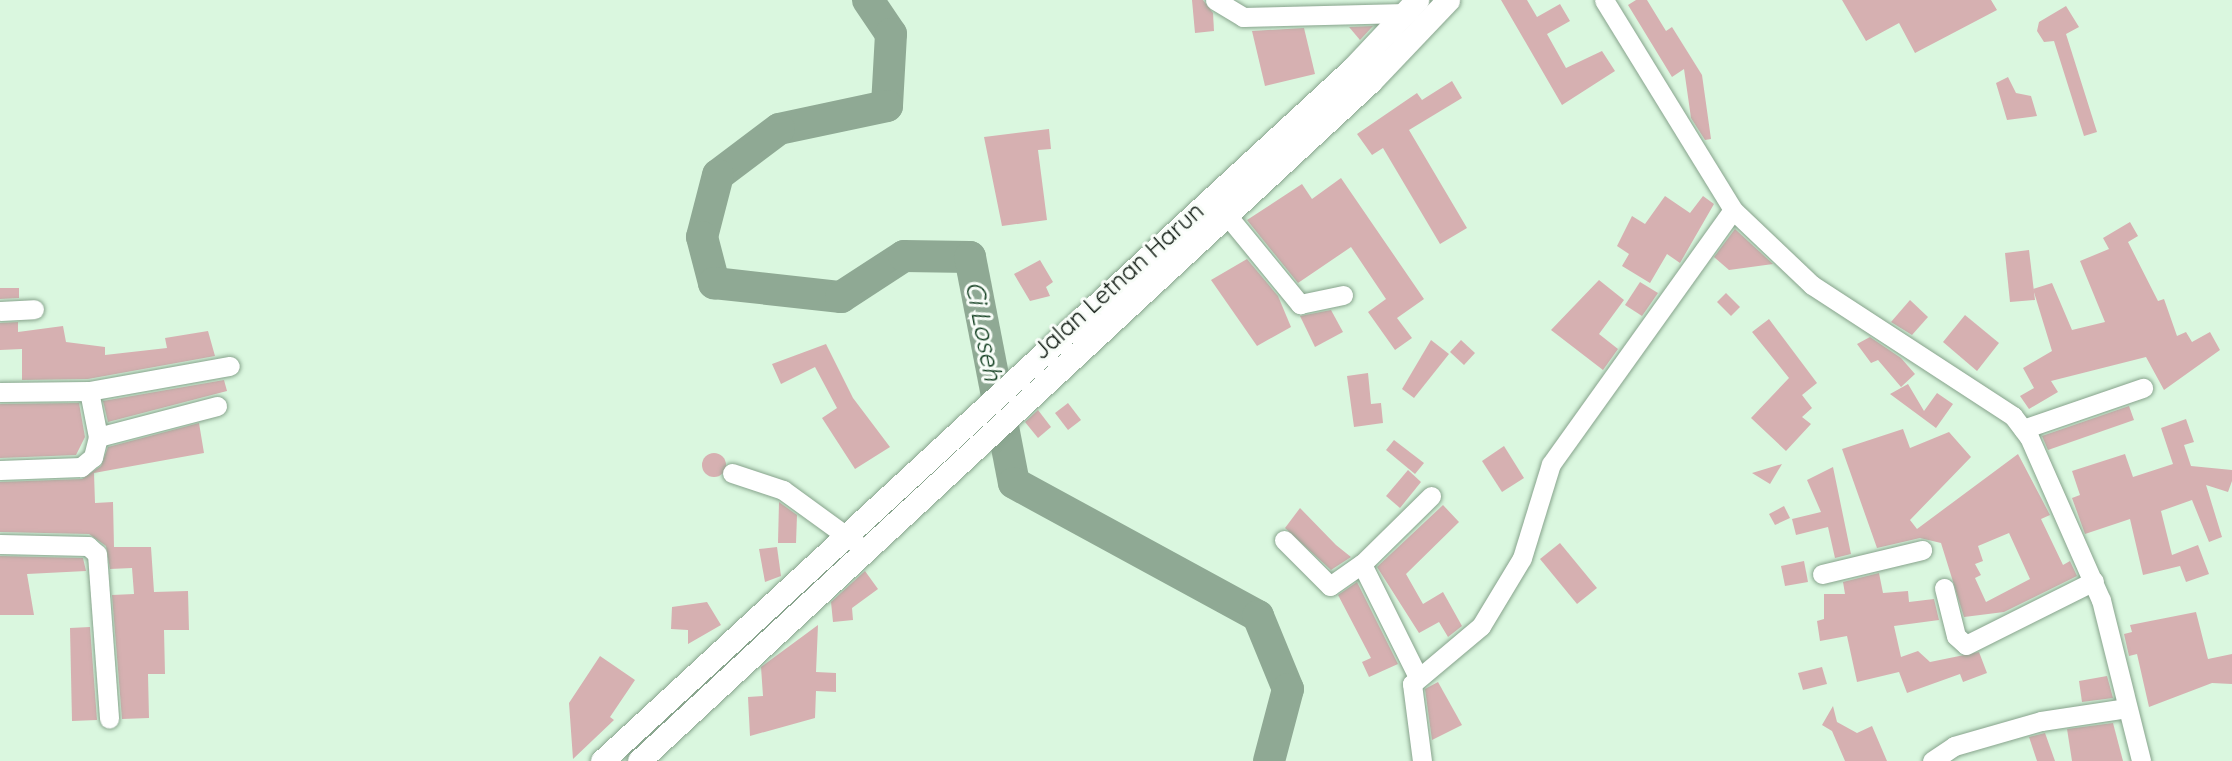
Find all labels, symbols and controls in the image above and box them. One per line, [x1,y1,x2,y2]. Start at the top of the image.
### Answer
street label: Jalan Letnan Harun [1026,196,1210,366]
water label: Ci Loseh [959,279,1009,383]

